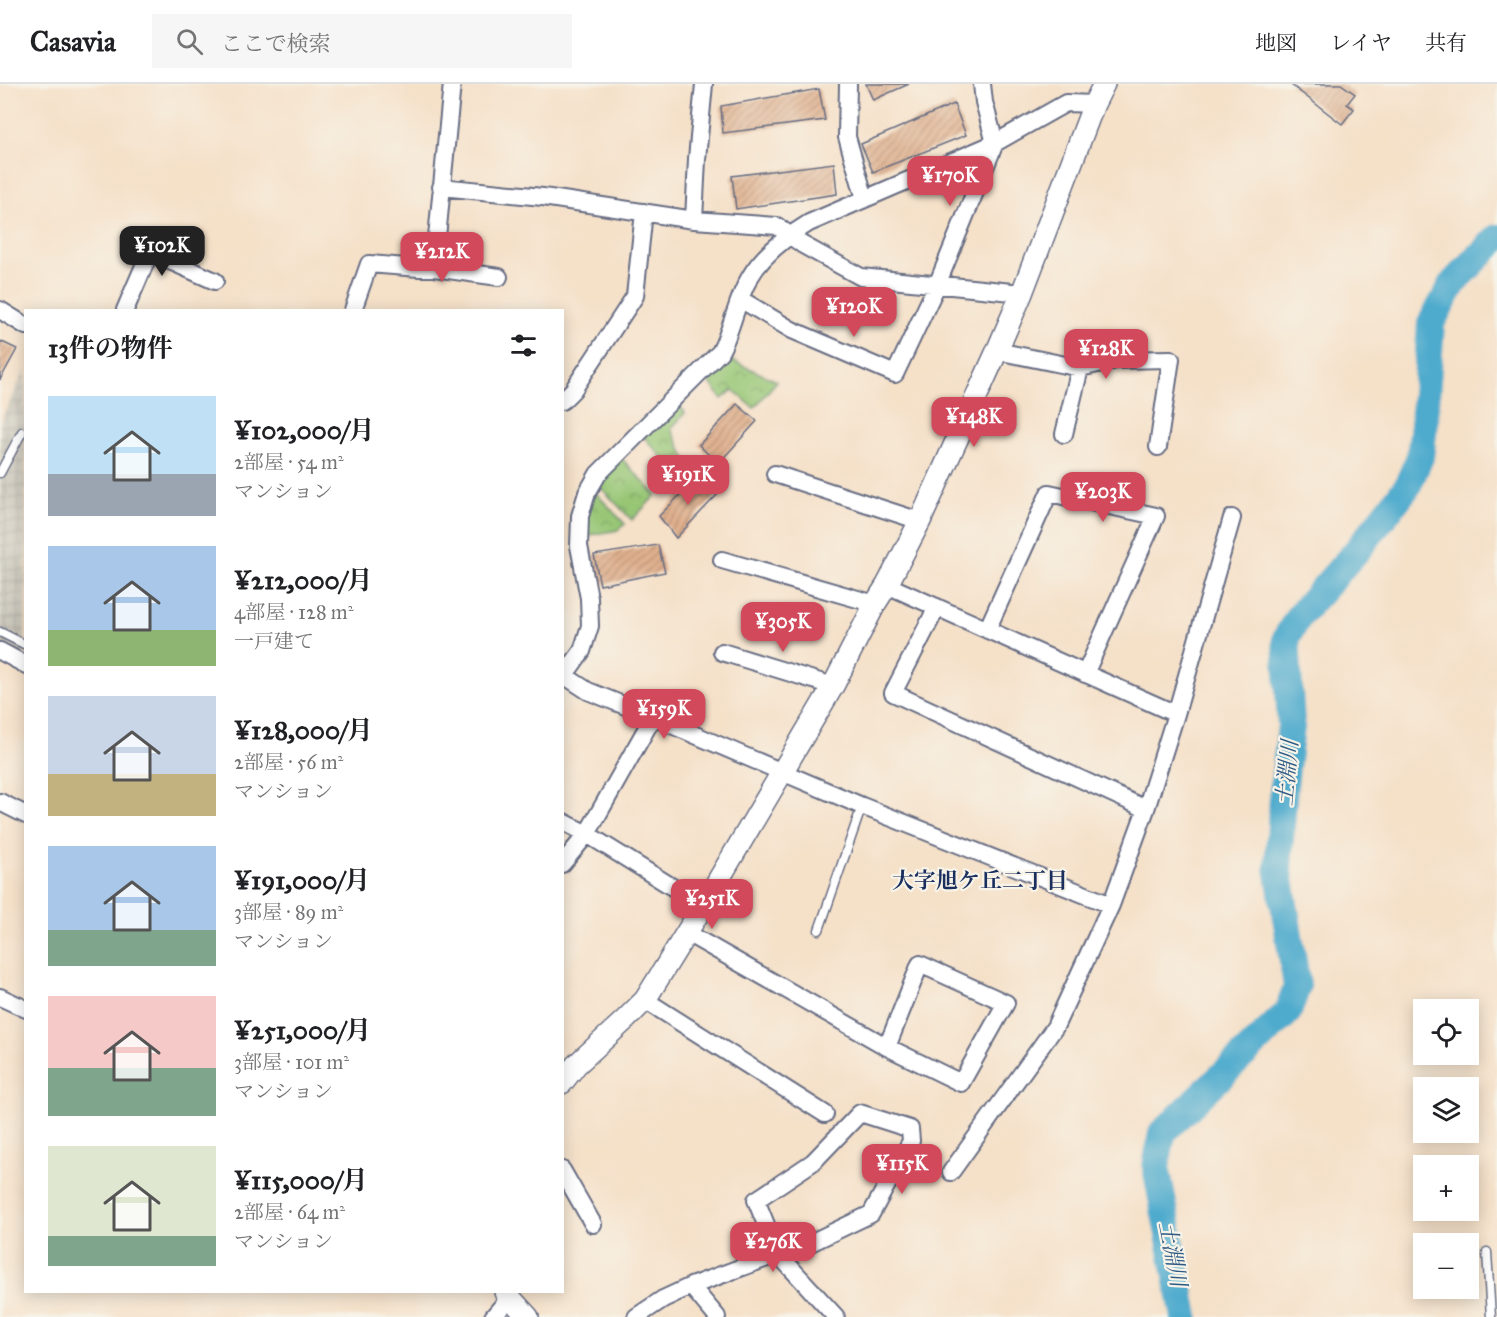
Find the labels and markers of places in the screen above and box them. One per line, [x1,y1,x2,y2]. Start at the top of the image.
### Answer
pin: ¥170K [908,156,992,207]
pin: ¥102K [120,226,204,277]
pin: ¥212K [400,232,484,283]
pin: ¥120K [812,287,896,338]
pin: ¥128K [1064,329,1148,380]
pin: ¥148K [932,397,1016,448]
pin: ¥191K [646,455,730,506]
pin: ¥203K [1061,472,1145,523]
pin: ¥305K [741,602,825,653]
pin: ¥159K [622,689,706,740]
pin: ¥251K [670,879,754,930]
pin: ¥115K [860,1144,944,1195]
pin: ¥276K [731,1222,815,1273]

